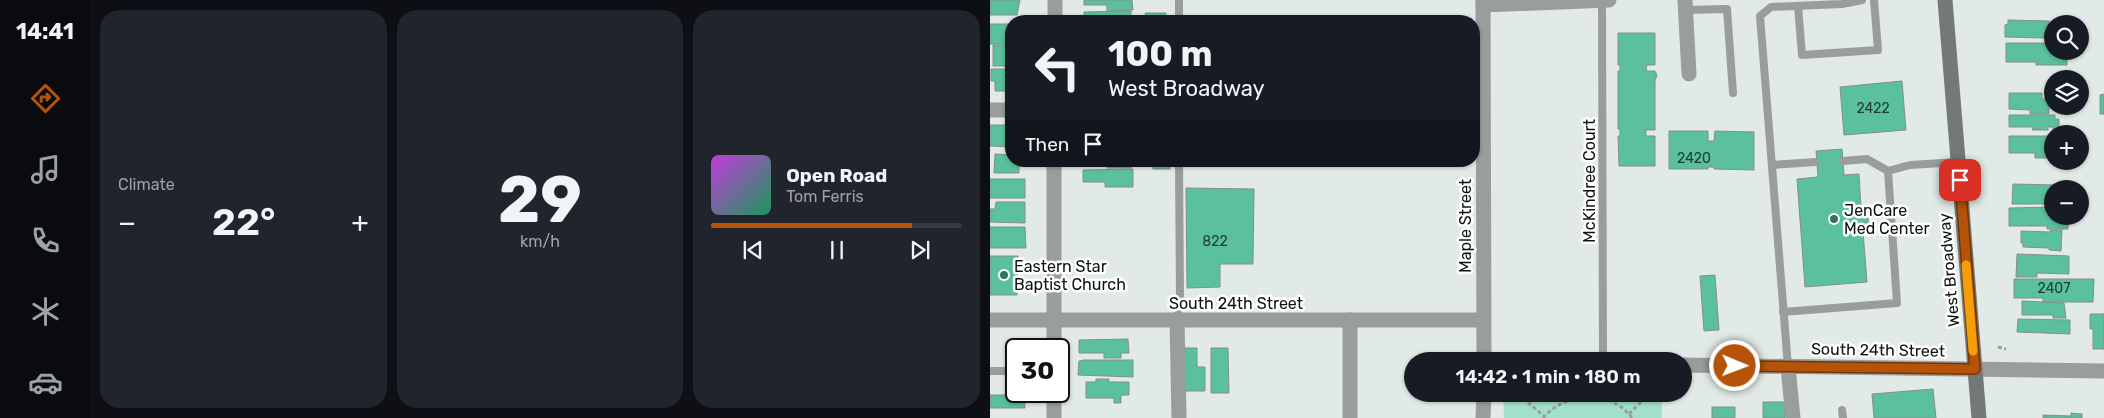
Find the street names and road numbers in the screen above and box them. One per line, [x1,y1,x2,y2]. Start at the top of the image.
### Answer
street label: McKindree Court [1580,119,1599,243]
street label: Maple Street [1456,179,1475,273]
street label: West Broadway [1935,212,1963,328]
street label: South 24th Street [1169,294,1303,313]
street label: South 24th Street [1811,339,1945,361]

